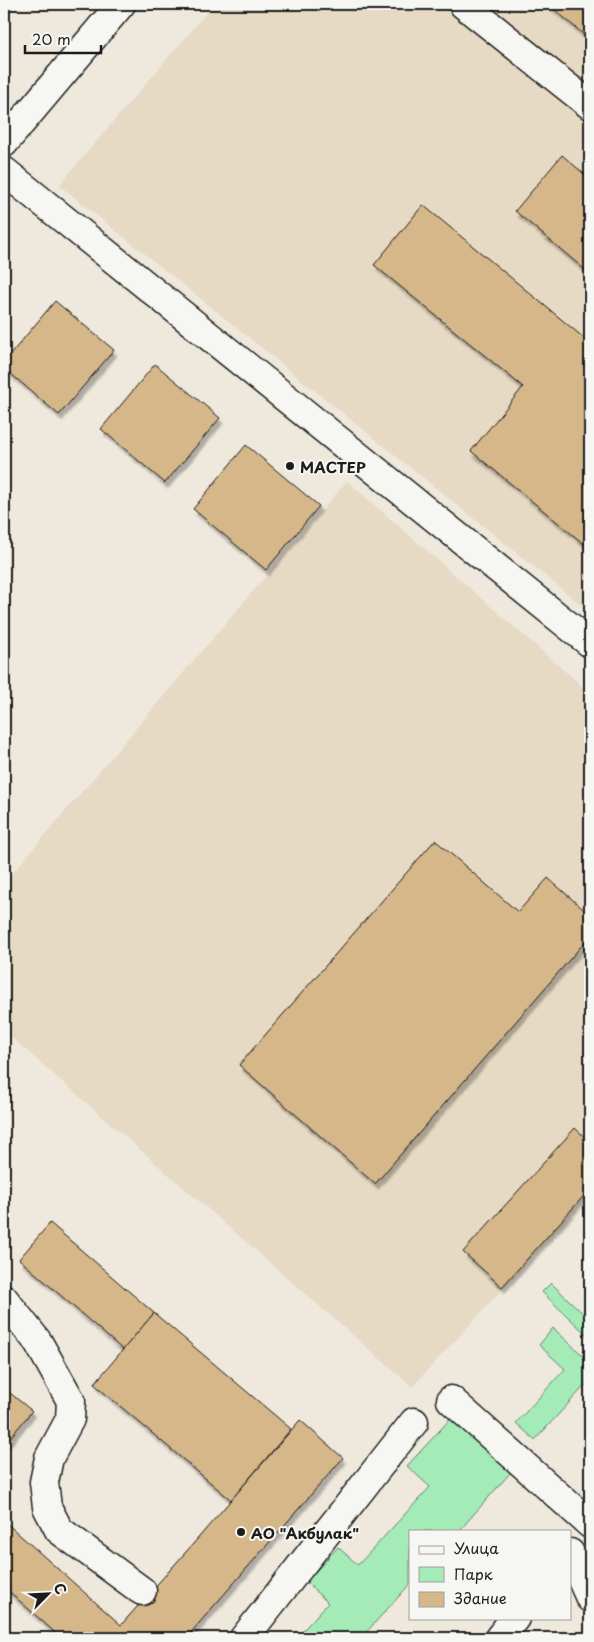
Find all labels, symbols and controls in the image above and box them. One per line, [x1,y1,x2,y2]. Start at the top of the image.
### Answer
scale bar [25,22,101,54]
text: 20 m [32,27,71,50]
place label: МАСТЕР [300,455,366,478]
marker: МАСТЕР [284,460,296,472]
place label: АО "Акбулак" [251,1521,359,1544]
marker: АО "Акбулак" [235,1526,247,1538]
legend [409,1530,572,1620]
text: Улица [454,1536,499,1559]
text: Парк [454,1562,493,1585]
north arrow [22,1570,72,1620]
text: С [49,1579,72,1598]
text: Здание [454,1586,507,1609]

